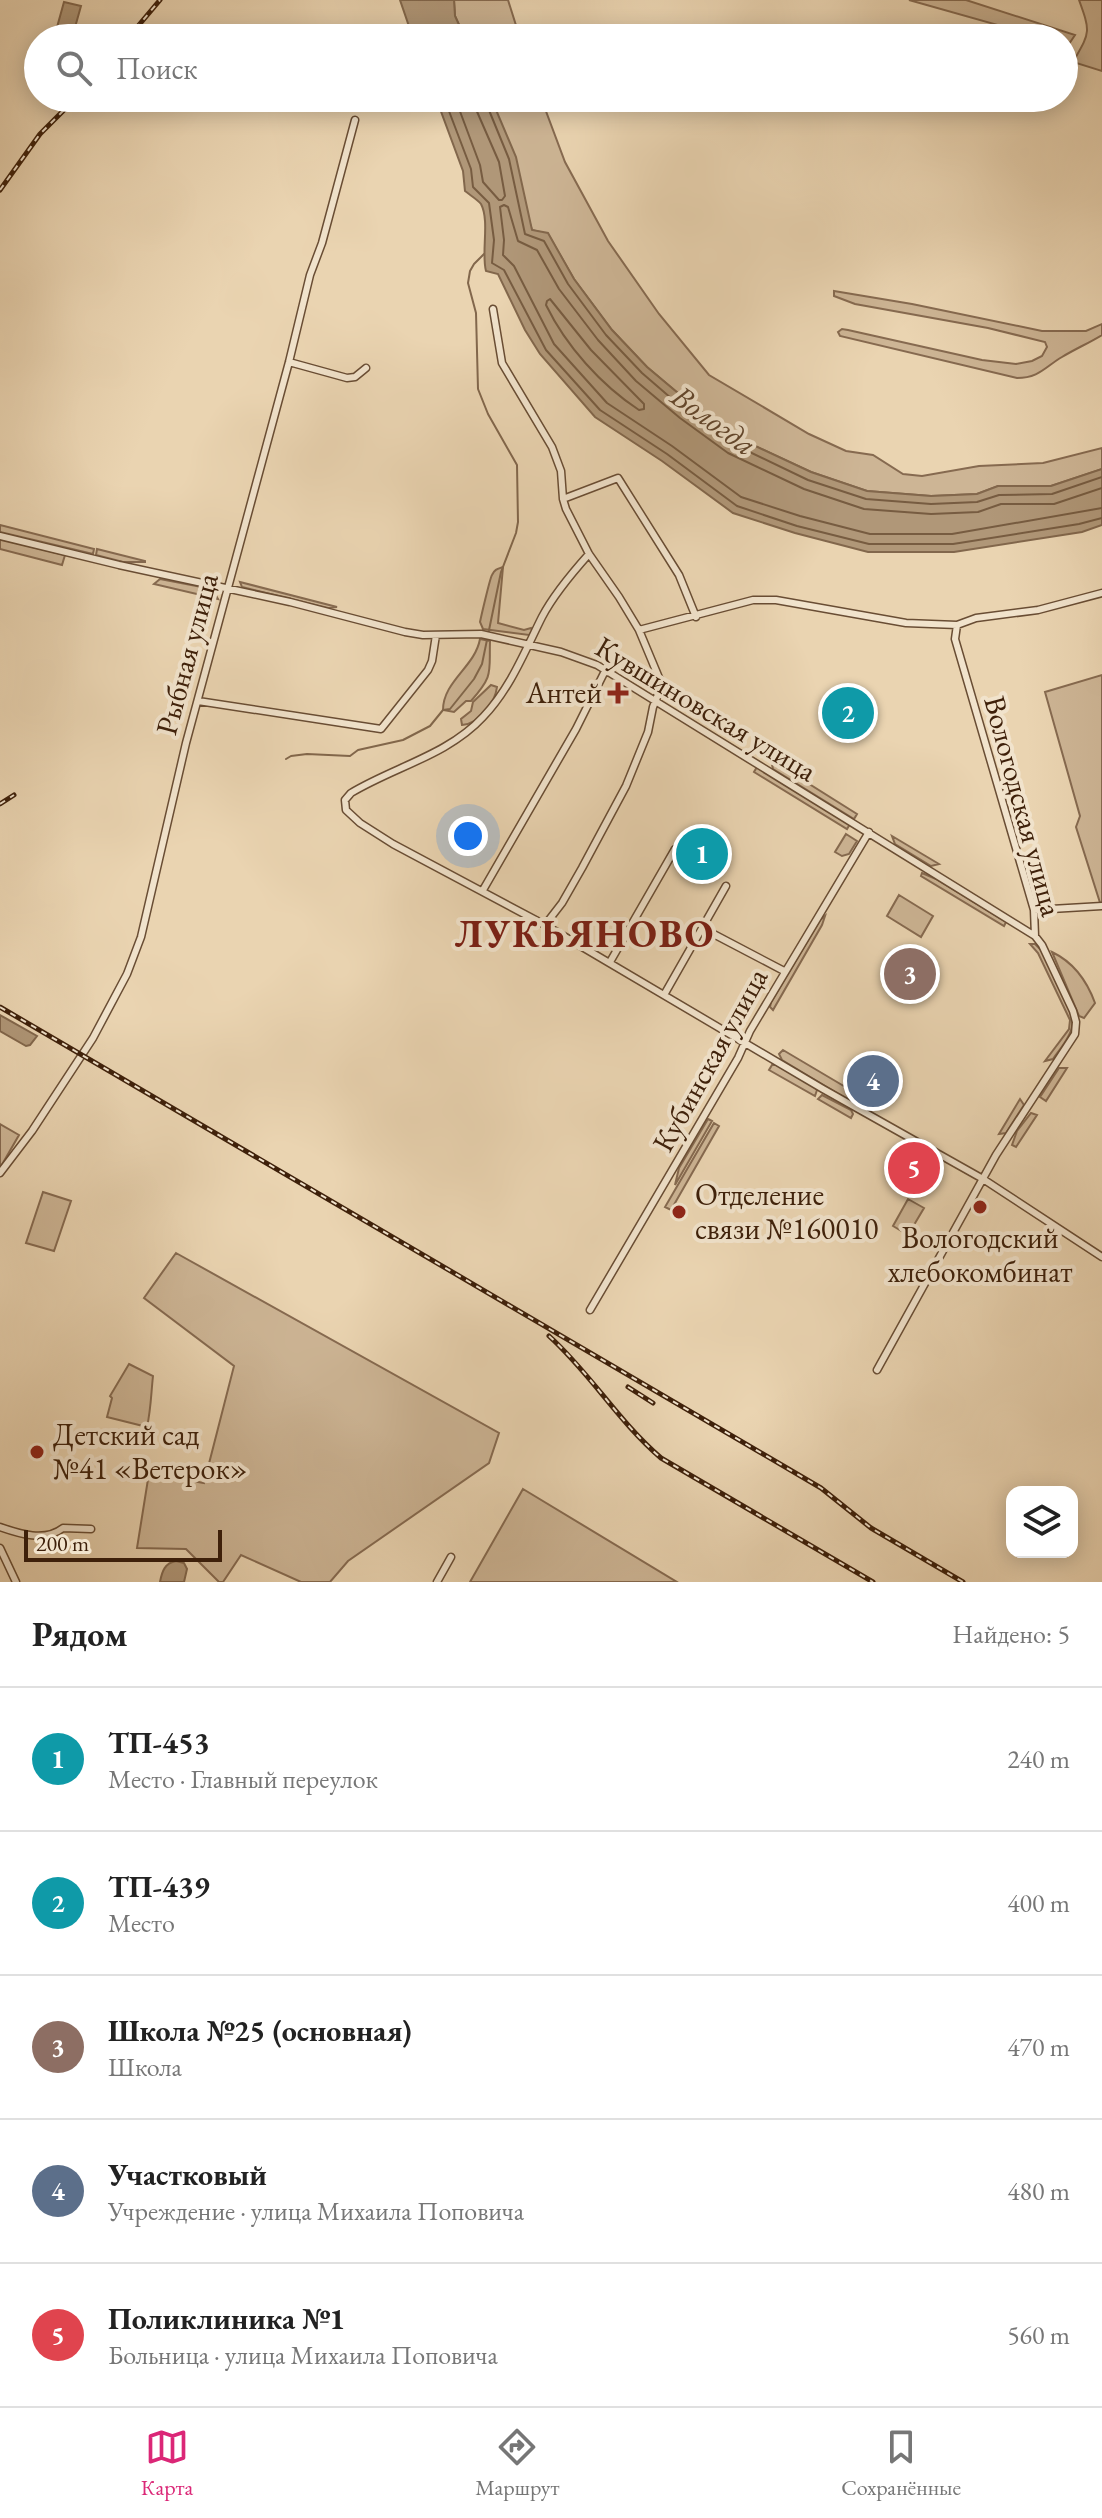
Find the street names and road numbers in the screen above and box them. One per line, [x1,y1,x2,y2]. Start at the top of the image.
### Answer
street label: Рыбная улица [146,569,227,739]
street label: Кувшиновская улица [588,627,824,790]
street label: Вологодская улица [975,691,1072,920]
street label: Кубинская улица [643,961,776,1159]

